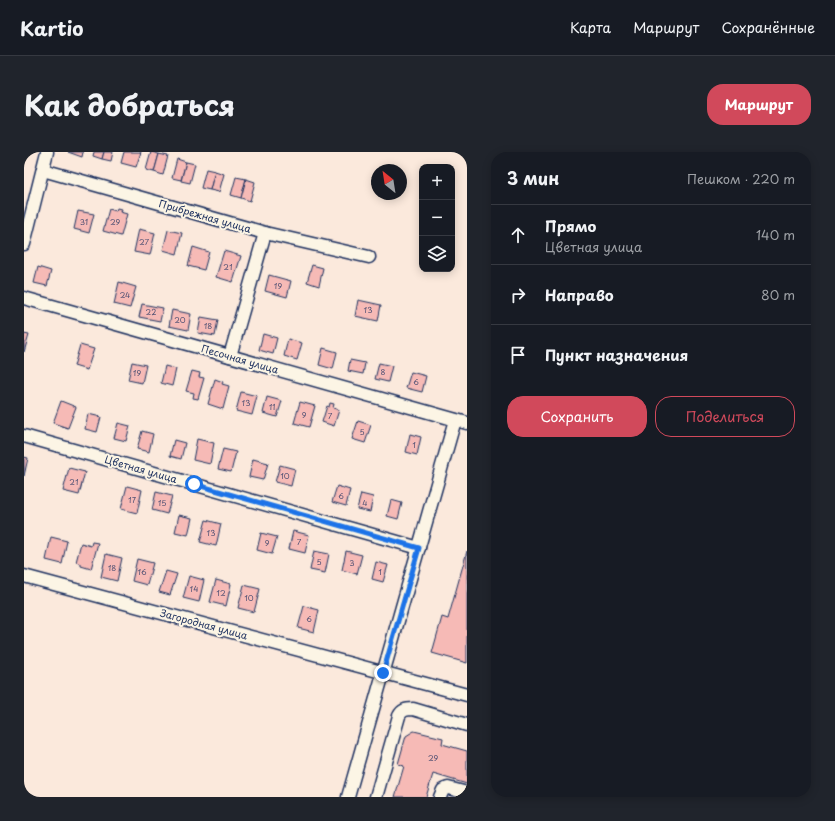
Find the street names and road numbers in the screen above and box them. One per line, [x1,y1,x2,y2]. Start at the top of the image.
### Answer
street label: Прибрежная улица [157,195,254,236]
street label: Песочная улица [200,340,281,377]
street label: Цветная улица [103,451,180,486]
street label: Загородная улица [159,605,250,643]

